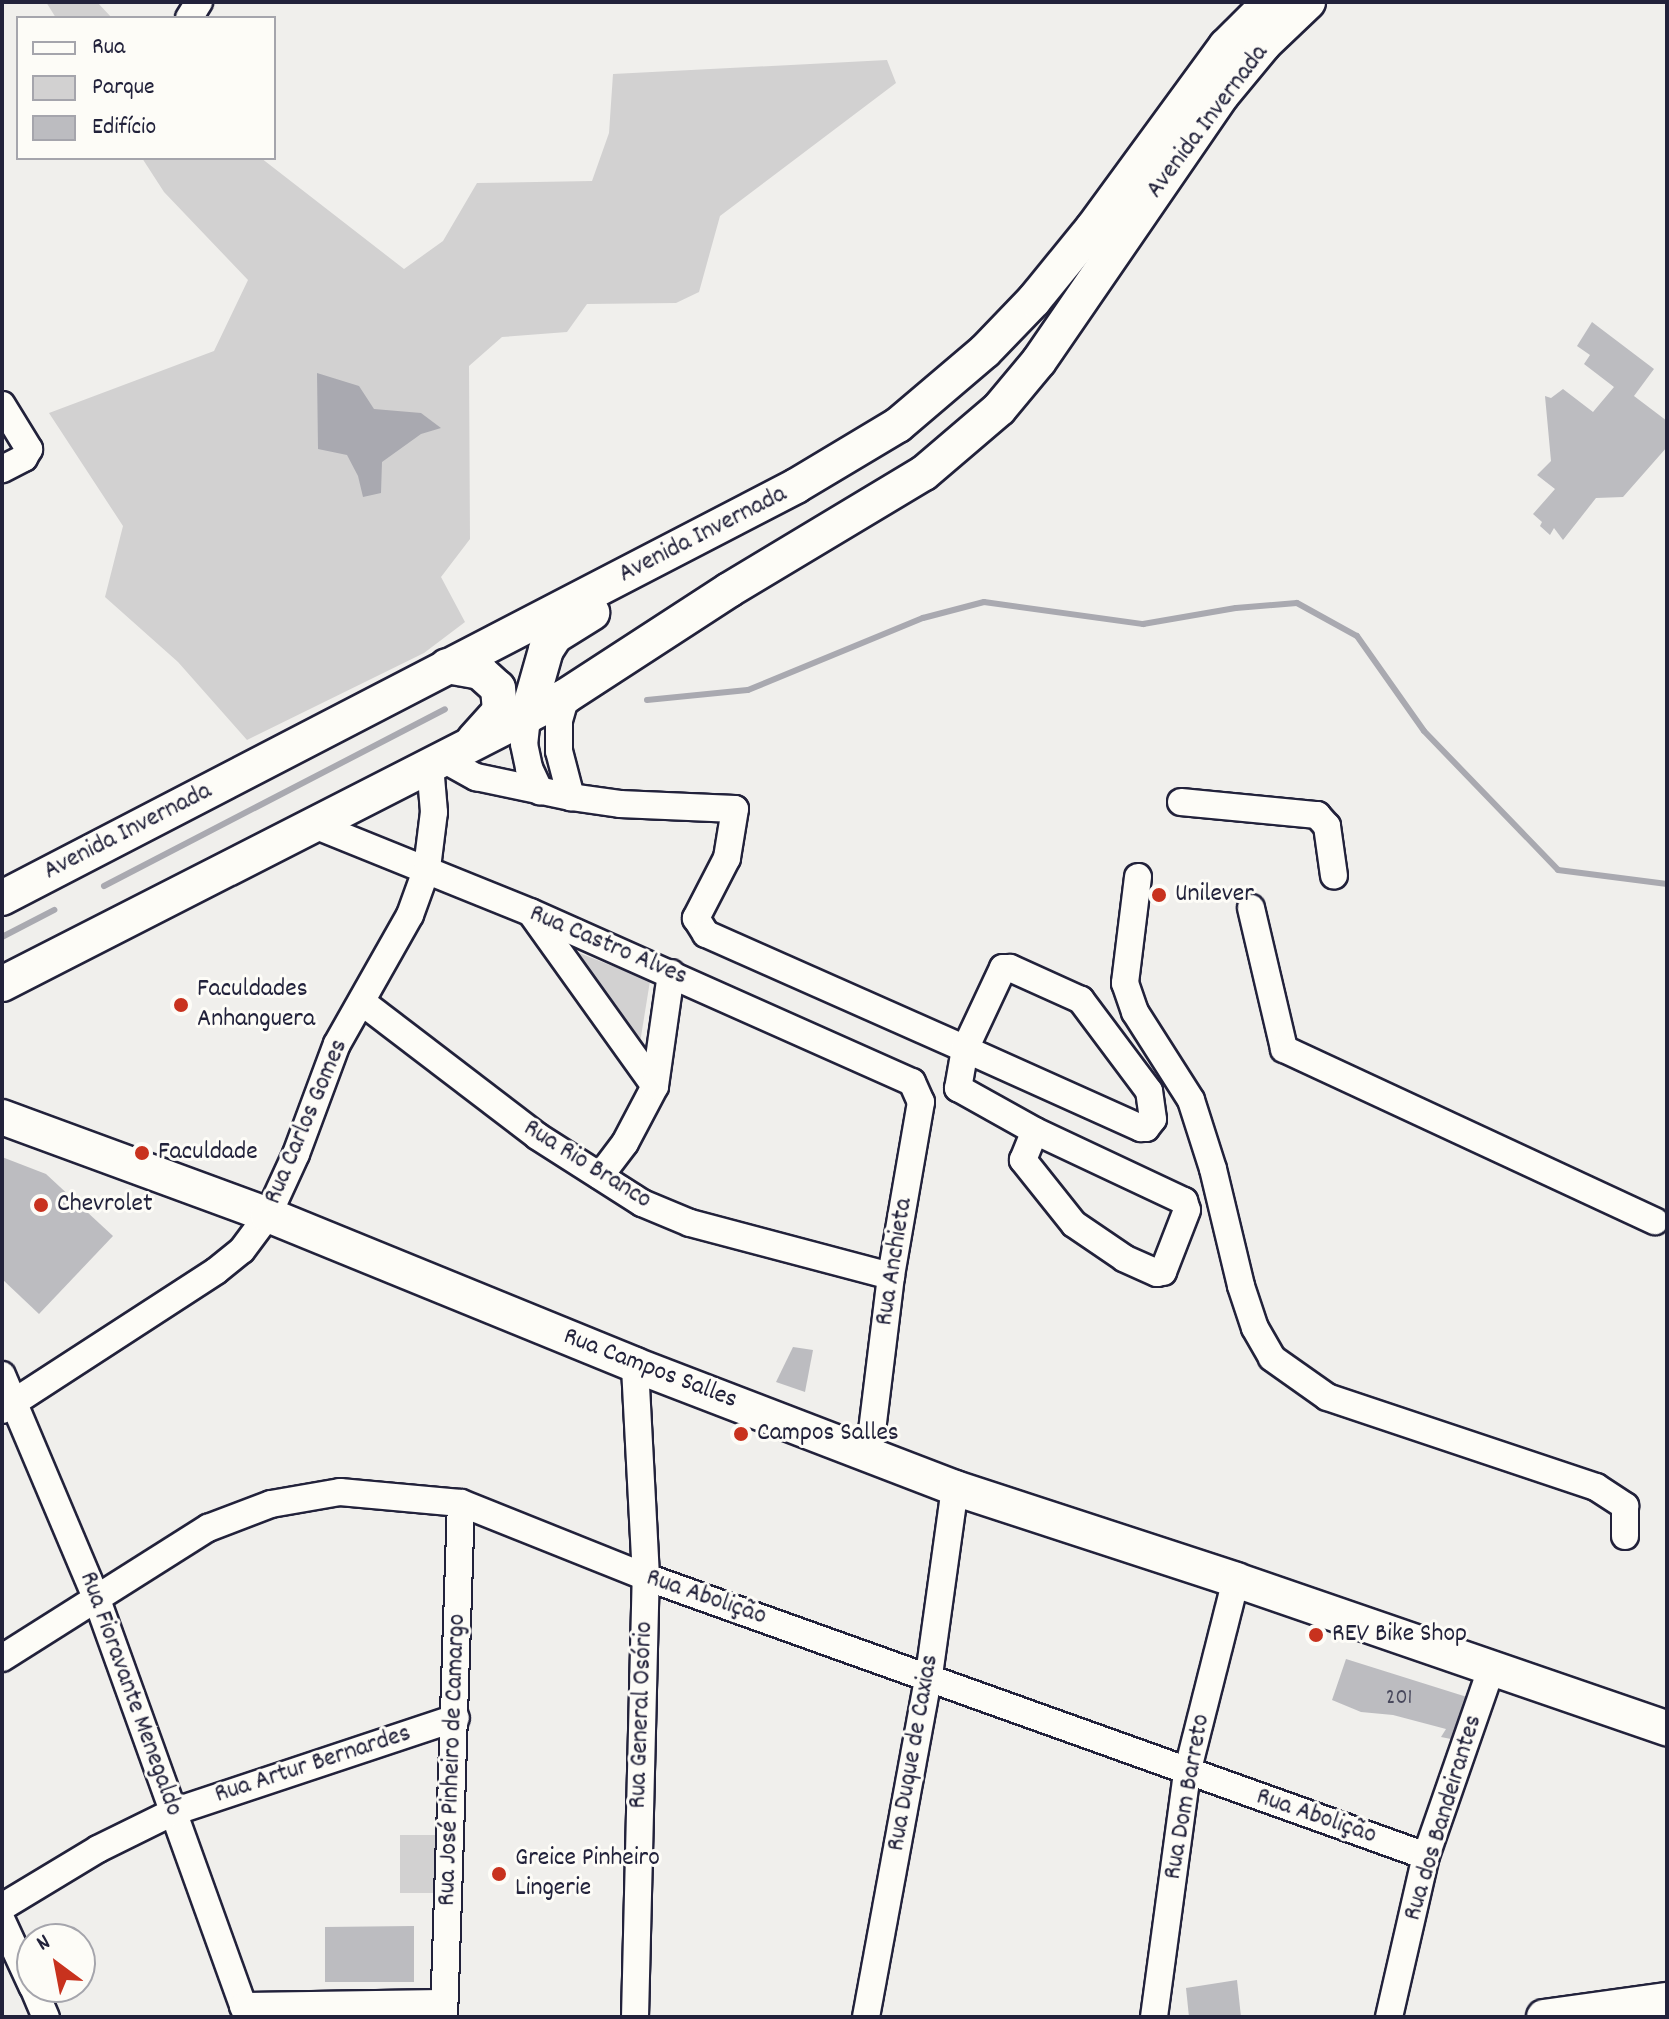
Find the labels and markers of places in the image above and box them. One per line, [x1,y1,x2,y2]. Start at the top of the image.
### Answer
place label: Unilever [1175,879,1254,911]
marker: Unilever [1150,886,1168,904]
place label: Faculdades Anhanguera [197,974,315,1036]
marker: Faculdades Anhanguera [172,996,190,1014]
place label: Faculdade [158,1137,258,1169]
marker: Faculdade [133,1144,151,1162]
place label: Chevrolet [57,1189,152,1221]
marker: Chevrolet [32,1196,50,1214]
place label: Campos Salles [757,1418,899,1450]
marker: Campos Salles [732,1425,750,1443]
place label: REV Bike Shop [1332,1619,1467,1651]
marker: REV Bike Shop [1307,1626,1325,1644]
place label: Greice Pinheiro Lingerie [515,1843,660,1904]
marker: Greice Pinheiro Lingerie [490,1865,508,1883]

